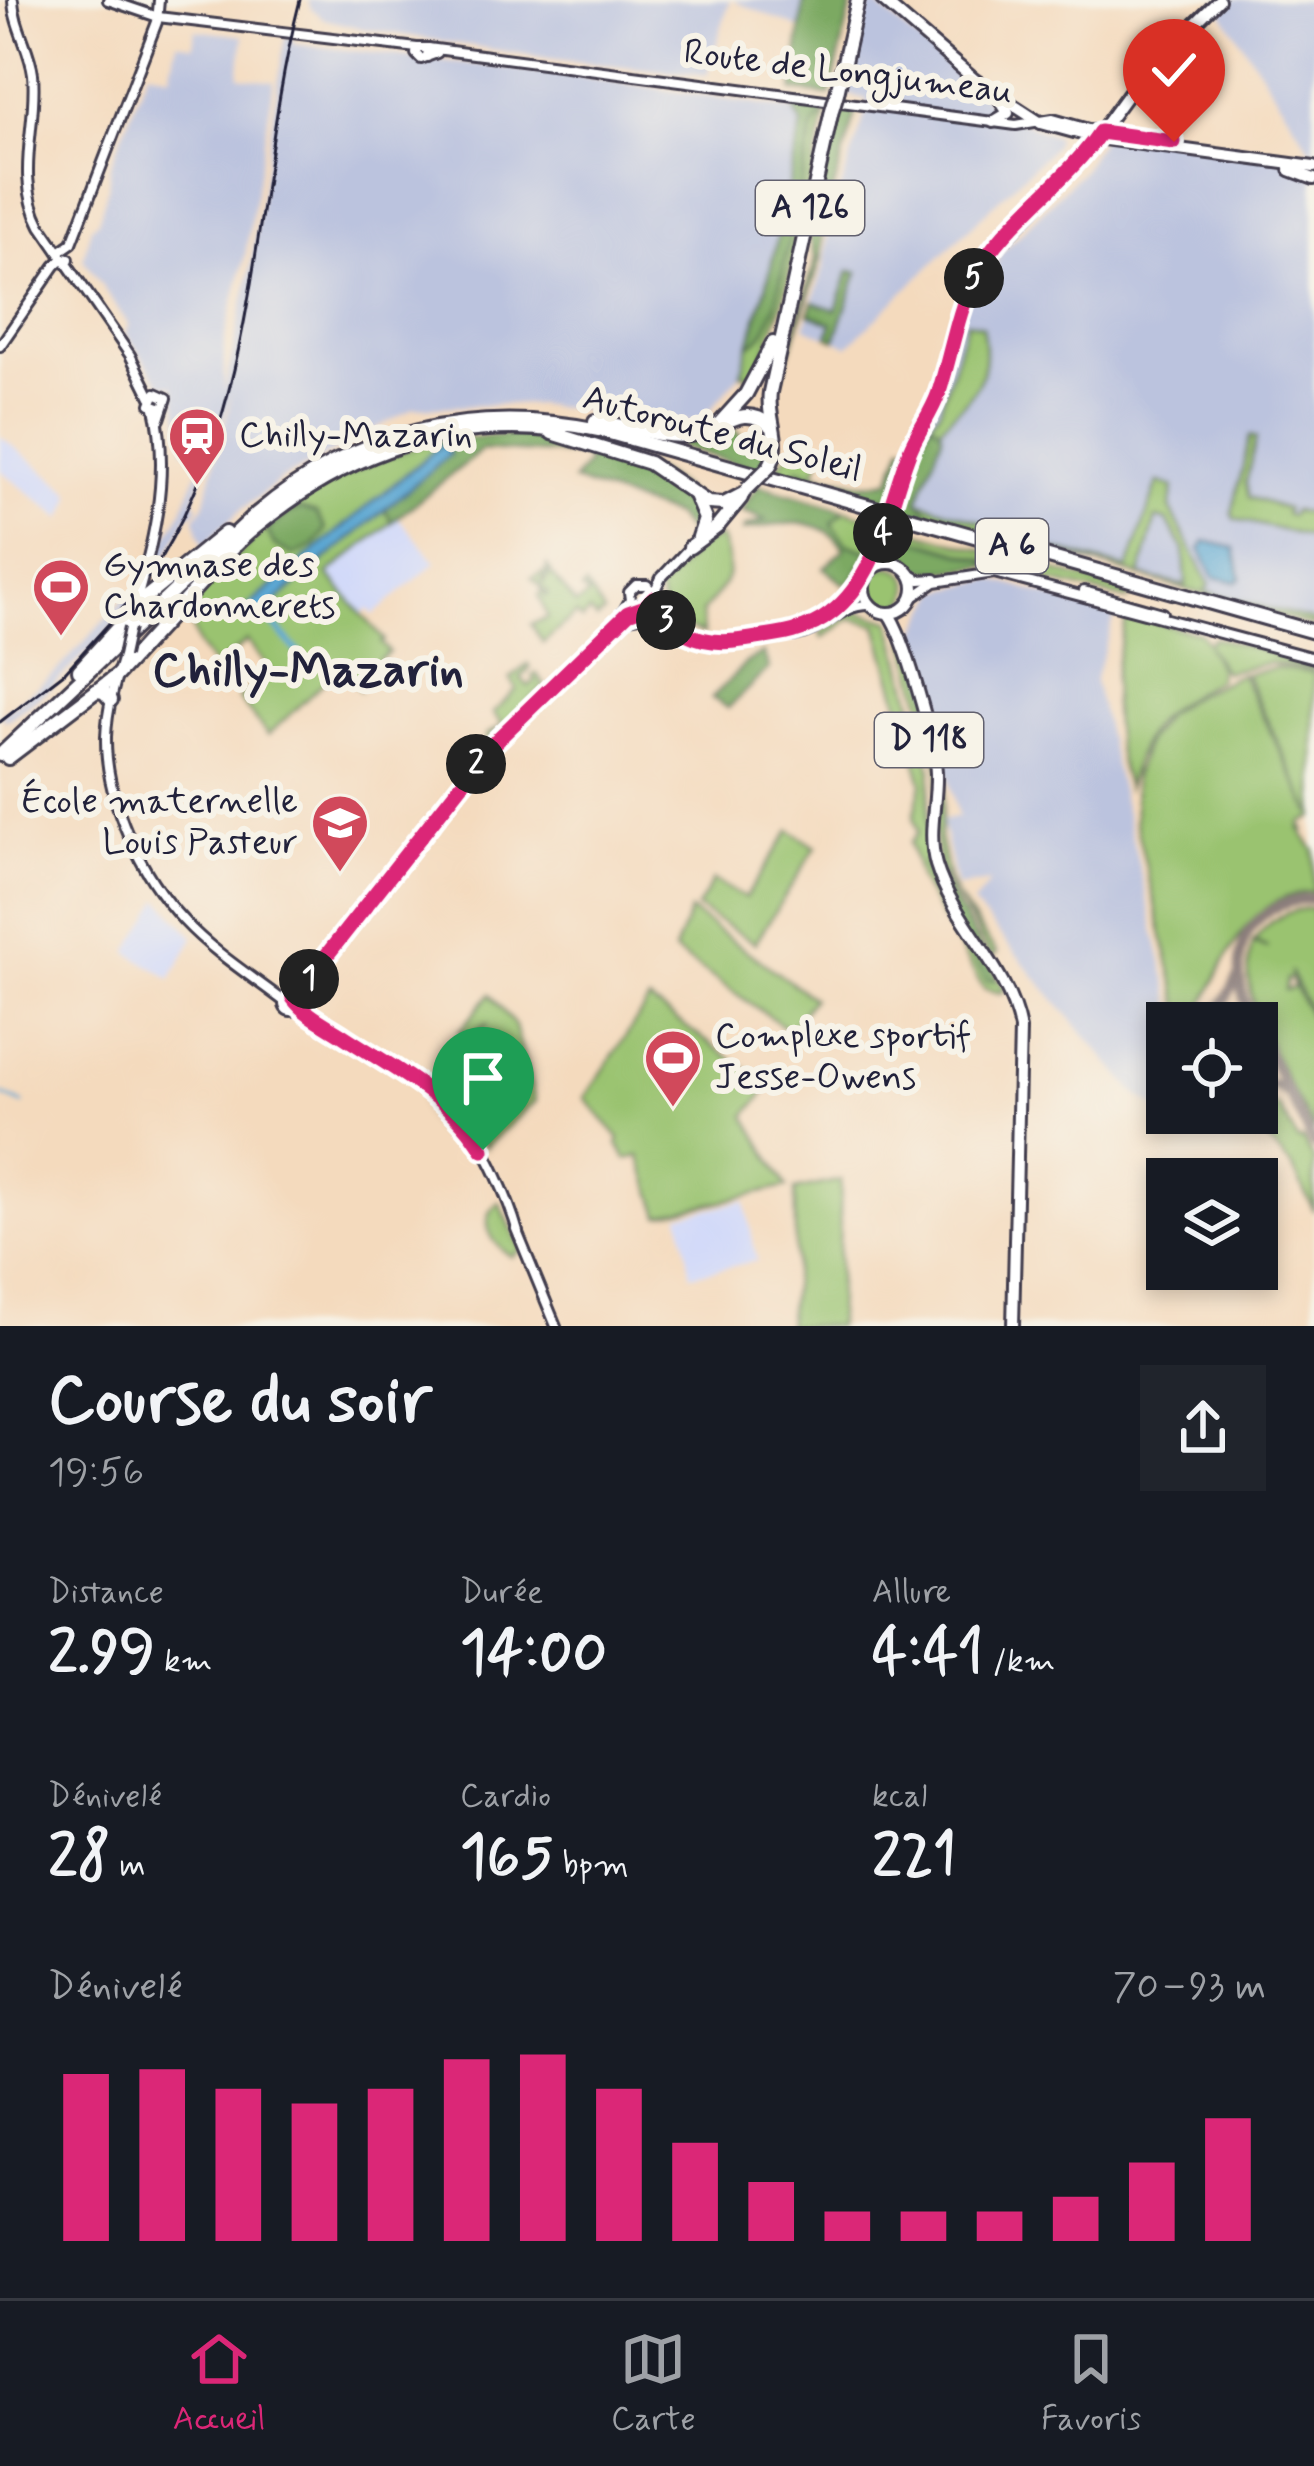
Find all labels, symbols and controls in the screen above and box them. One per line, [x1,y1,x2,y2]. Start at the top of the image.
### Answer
pin [1123,19,1225,142]
street label: Route de Longjumeau [681,30,1015,118]
icon: check [1141,37,1207,103]
road number: A 126 [756,181,864,235]
pin: 5 [944,248,1004,308]
text: 5 [964,256,984,300]
street label: Autoroute du Soleil [577,375,867,495]
station icon: Chilly-Mazarin [166,405,228,487]
place label: Chilly-Mazarin [239,413,473,460]
pin: 4 [853,503,913,563]
text: 4 [873,511,893,555]
road number: A 6 [976,519,1048,573]
place label: Gymnase des Chardonnerets [103,543,335,631]
sports icon: Gymnase des Chardonnerets [30,556,92,638]
pin: 3 [636,590,696,650]
text: 3 [659,598,673,642]
district label: Chilly-Mazarin [152,640,464,703]
road number: D 118 [875,713,983,767]
pin: 2 [446,734,506,794]
text: 2 [468,742,484,786]
place label: École maternelle Louis Pasteur [21,778,298,867]
school or university icon: École maternelle Louis Pasteur [309,792,371,874]
pin: 1 [279,949,339,1009]
text: 1 [302,957,316,1001]
map controls [1146,1002,1278,1290]
button: locate [1146,1002,1278,1134]
place label: Complexe sportif Jesse-Owens [715,1014,971,1102]
pin [432,1027,534,1150]
sports icon: Complexe sportif Jesse-Owens [642,1027,704,1109]
icon: arrive [450,1045,516,1111]
button: layers [1146,1158,1278,1290]
text: Course du soir [48,1360,432,1446]
button: share [1140,1365,1266,1491]
text: 19:56 [48,1448,144,1499]
text: Distance [48,1571,164,1615]
text: Durée [460,1571,543,1615]
text: Allure [872,1571,951,1615]
text: 2.99 [48,1615,155,1694]
text: 14:00 [460,1615,607,1694]
text: 4:41 [872,1615,984,1694]
text: km [155,1640,212,1684]
text: /km [984,1640,1055,1684]
text: Dénivelé [48,1775,162,1819]
text: Cardio [460,1775,551,1819]
text: kcal [872,1775,927,1819]
text: 28 [48,1819,110,1898]
text: 165 [460,1819,553,1898]
text: 221 [872,1819,956,1898]
text: m [110,1844,145,1888]
text: bpm [553,1844,629,1888]
text: Dénivelé [48,1962,182,2013]
text: 70–93 m [1113,1962,1266,2013]
tab: Accueil [173,2326,265,2442]
tab: Carte [611,2326,696,2442]
tab: Favoris [1041,2326,1141,2442]

